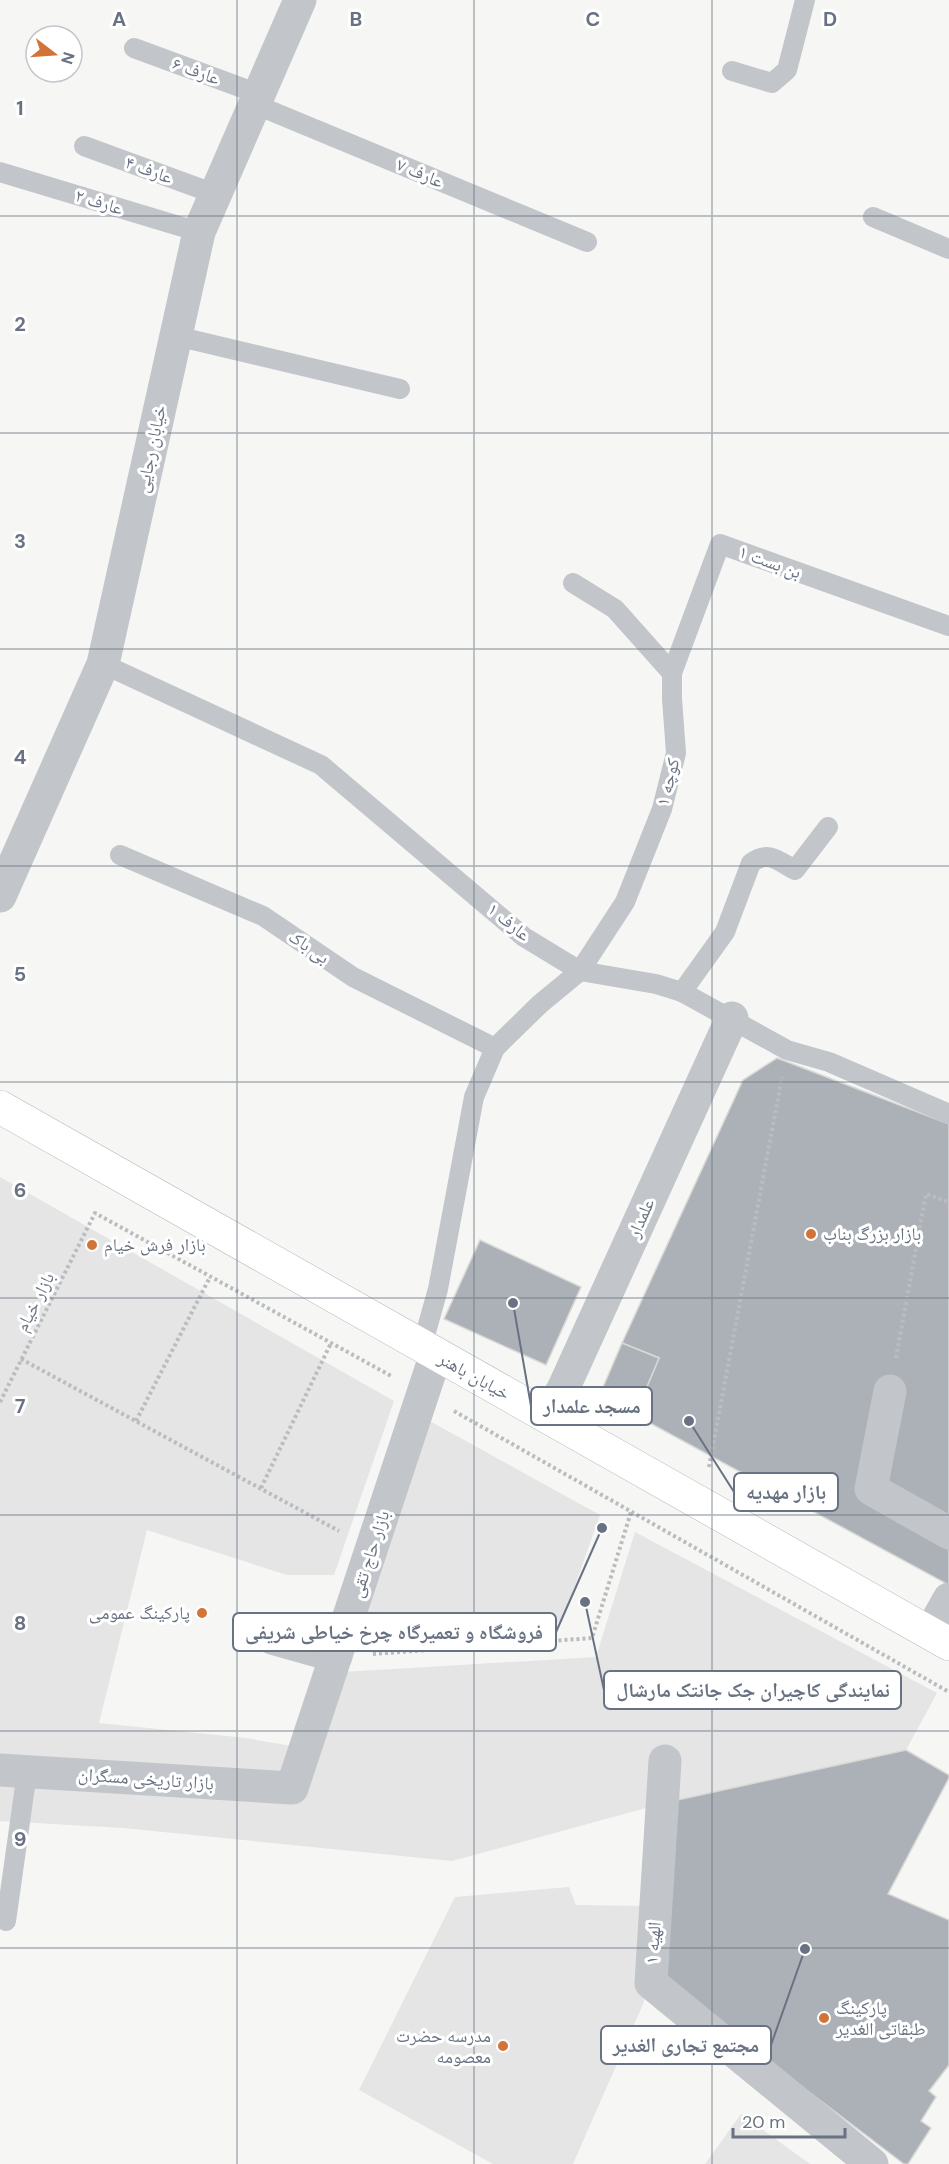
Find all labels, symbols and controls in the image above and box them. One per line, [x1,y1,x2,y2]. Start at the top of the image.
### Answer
text: A [112,6,126,32]
text: B [350,6,362,32]
text: C [586,6,600,32]
text: D [823,6,837,32]
north arrow [24,24,84,84]
text: N [56,50,80,67]
street label: عارف ۶ [169,51,223,91]
text: 1 [16,95,24,121]
street label: عارف ۴ [122,150,176,190]
street label: عارف ۷ [393,152,447,194]
street label: عارف ۲ [72,183,126,221]
text: 2 [14,311,26,337]
street label: خیابان رجایی [130,403,172,495]
text: 3 [14,528,26,554]
street label: بن بست ۱ [735,540,805,584]
text: 4 [14,744,27,770]
street label: کوچه ۱ [651,755,686,808]
street label: عارف ۱ [483,897,535,947]
street label: بی باک [284,925,334,969]
text: 5 [14,961,26,987]
text: 6 [14,1177,26,1203]
street label: علمدار [621,1195,660,1242]
place label: بازار بزرگ بناب [823,1222,921,1246]
marker: بازار بزرگ بناب [804,1227,818,1241]
place label: بازار فرش خیام [104,1233,206,1257]
marker: بازار فرش خیام [85,1238,99,1252]
street label: بازار خیام [10,1268,60,1336]
street label: خیابان باهنر [433,1346,514,1406]
callout: مسجد علمدار [531,1387,652,1425]
text: 7 [15,1393,26,1419]
text: مسجد علمدار [542,1393,641,1419]
callout: بازار مهدیه [734,1473,838,1511]
text: بازار مهدیه [746,1479,826,1505]
street label: بازار حاج تقی [345,1507,395,1601]
place label: پارکینگ عمومی [89,1601,190,1625]
marker: پارکینگ عمومی [195,1606,209,1620]
text: 8 [14,1610,26,1636]
callout: فروشگاه و تعمیرگاه چرخ خیاطی شریفی [233,1613,556,1651]
text: فروشگاه و تعمیرگاه چرخ خیاطی شریفی [245,1619,543,1645]
callout: نمایندگی کاچیران جک جانتک مارشال [604,1671,901,1709]
text: نمایندگی کاچیران جک جانتک مارشال [616,1677,890,1703]
street label: بازار تاریخی مسگران [77,1762,215,1796]
text: 9 [14,1826,26,1852]
street label: الهیه ۱ [640,1921,666,1965]
place label: پارکینگ طبقاتی الغدیر [835,1996,926,2041]
marker: پارکینگ طبقاتی الغدیر [817,2011,831,2025]
place label: مدرسه حضرت معصومه [396,2024,491,2069]
callout: مجتمع تجاری الغدیر [601,2026,771,2064]
text: مجتمع تجاری الغدیر [612,2032,759,2059]
marker: مدرسه حضرت معصومه [496,2039,510,2053]
scale bar [733,2101,846,2139]
text: 20 m [742,2110,785,2134]

